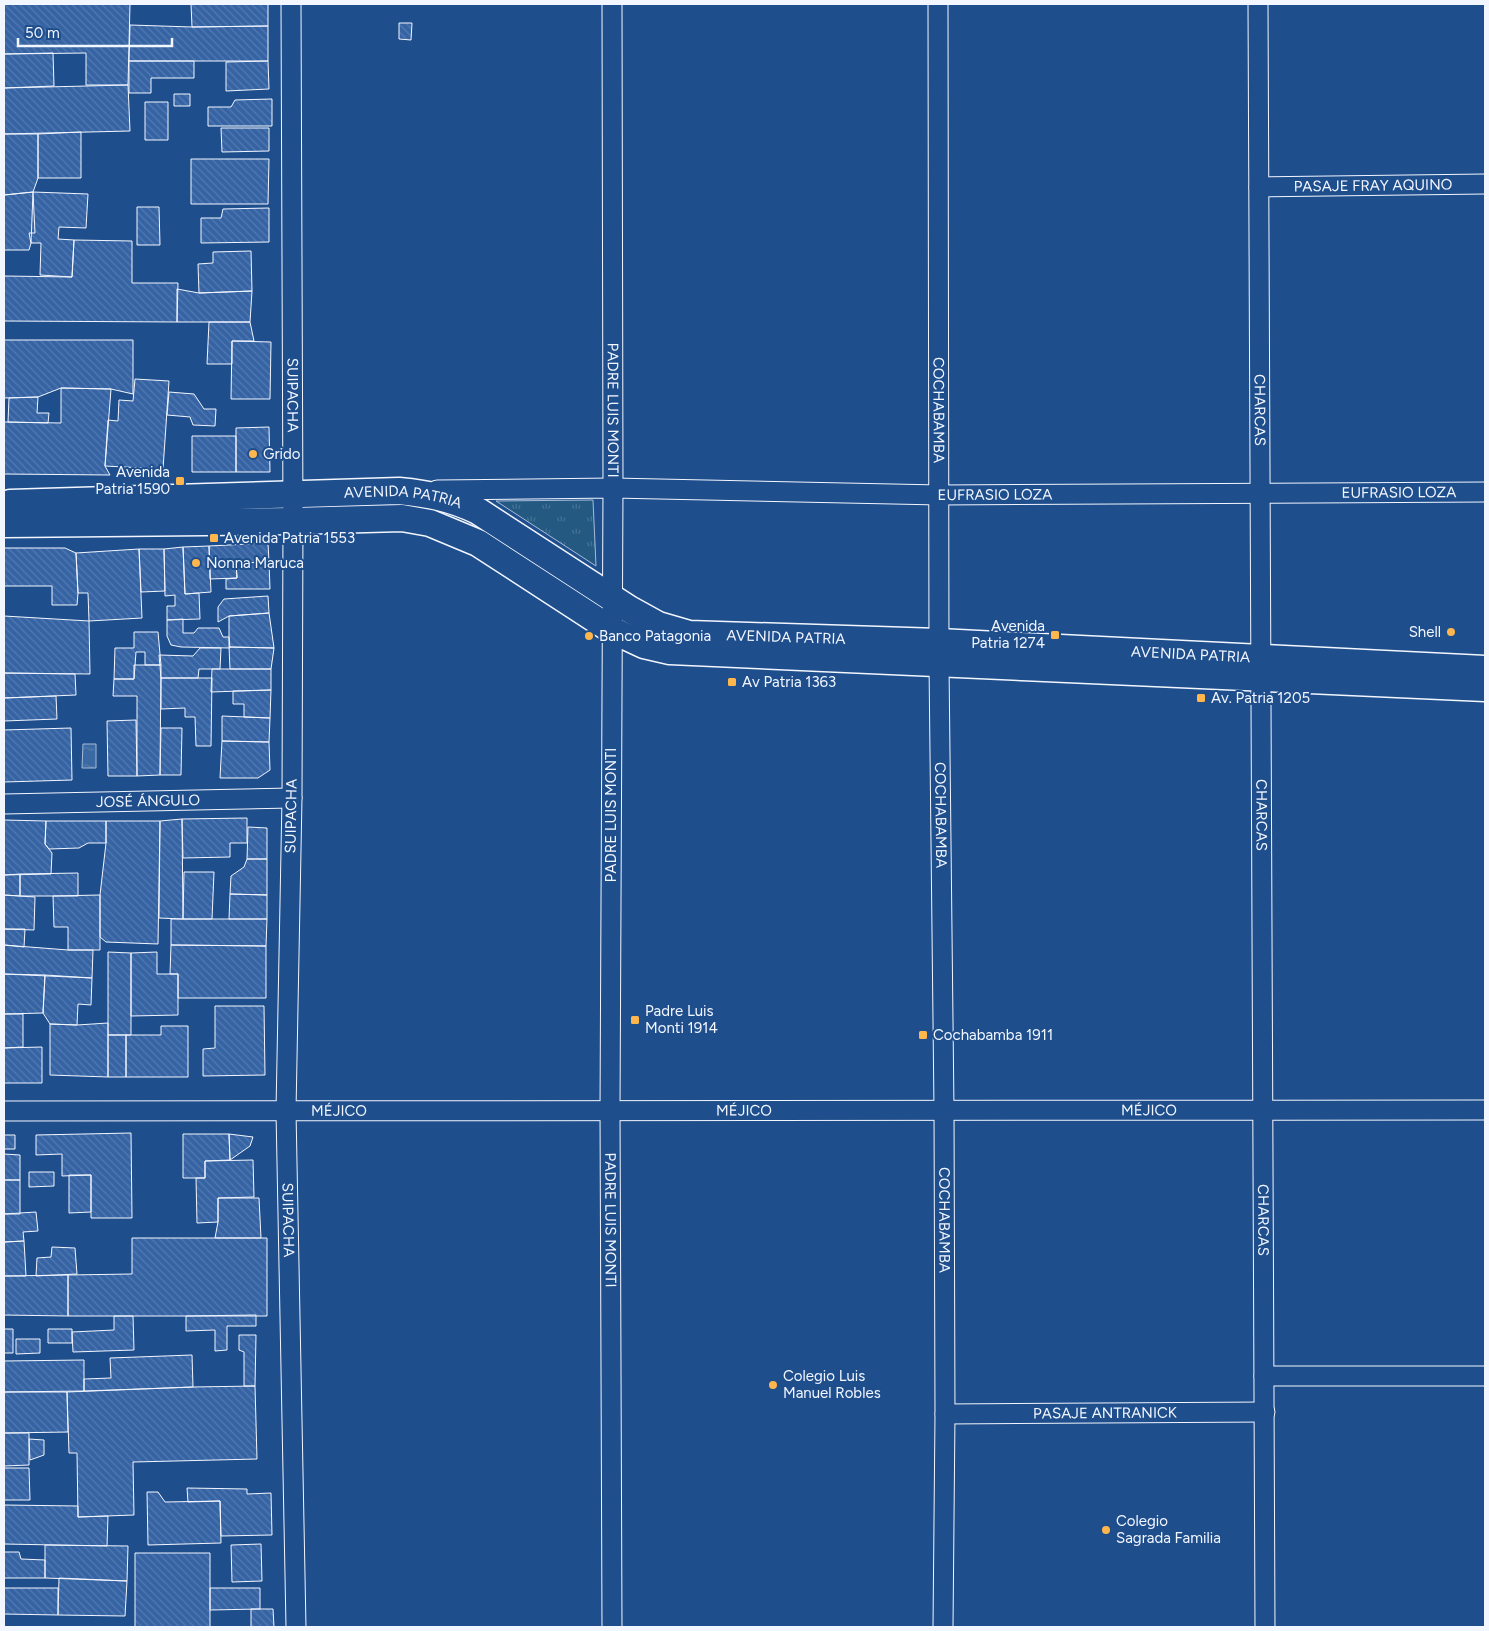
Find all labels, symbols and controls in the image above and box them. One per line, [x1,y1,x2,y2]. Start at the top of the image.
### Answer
scale bar [18,15,171,47]
text: 50 m [25,24,60,42]
street label: PASAJE FRAY AQUINO [1294,175,1452,196]
street label: PADRE LUIS MONTI [604,343,622,477]
street label: COCHABAMBA [930,357,948,463]
street label: SUIPACHA [283,358,302,432]
street label: CHARCAS [1251,374,1269,446]
place label: Grido [263,445,301,463]
marker: Grido [247,448,259,460]
place label: Avenida Patria 1590 [95,463,170,498]
marker: Avenida Patria 1590 [174,475,186,487]
street label: AVENIDA PATRIA [344,482,465,512]
street label: EUFRASIO LOZA [1341,483,1456,502]
street label: EUFRASIO LOZA [937,485,1052,504]
place label: Avenida Patria 1553 [224,529,355,547]
marker: Avenida Patria 1553 [208,532,220,544]
place label: Nonna Maruca [206,554,304,572]
marker: Nonna Maruca [190,557,202,569]
place label: Avenida Patria 1274 [971,617,1045,652]
place label: Shell [1409,623,1441,641]
street label: AVENIDA PATRIA [726,626,846,648]
marker: Shell [1445,626,1457,638]
place label: Banco Patagonia [599,627,711,645]
marker: Avenida Patria 1274 [1049,629,1061,641]
marker: Banco Patagonia [583,630,595,642]
street label: AVENIDA PATRIA [1131,643,1251,666]
place label: Av Patria 1363 [742,673,836,691]
marker: Av Patria 1363 [726,676,738,688]
place label: Av. Patria 1205 [1211,689,1310,707]
marker: Av. Patria 1205 [1195,692,1207,704]
street label: PADRE LUIS MONTI [602,748,620,882]
street label: COCHABAMBA [931,762,950,868]
street label: SUIPACHA [281,779,301,853]
street label: CHARCAS [1252,779,1271,851]
street label: JOSÉ ÁNGULO [96,791,200,811]
place label: Padre Luis Monti 1914 [645,1002,718,1037]
marker: Padre Luis Monti 1914 [629,1014,641,1026]
place label: Cochabamba 1911 [933,1026,1053,1044]
marker: Cochabamba 1911 [917,1029,929,1041]
street label: MÉJICO [716,1101,772,1120]
street label: MÉJICO [1121,1101,1177,1119]
street label: MÉJICO [311,1102,367,1120]
street label: PADRE LUIS MONTI [601,1152,620,1287]
street label: COCHABAMBA [935,1167,954,1273]
street label: SUIPACHA [278,1182,298,1257]
street label: CHARCAS [1254,1184,1272,1256]
place label: Colegio Luis Manuel Robles [783,1367,881,1402]
marker: Colegio Luis Manuel Robles [767,1379,779,1391]
street label: PASAJE ANTRANICK [1033,1404,1178,1422]
place label: Colegio Sagrada Familia [1116,1512,1221,1547]
marker: Colegio Sagrada Familia [1100,1524,1112,1536]

